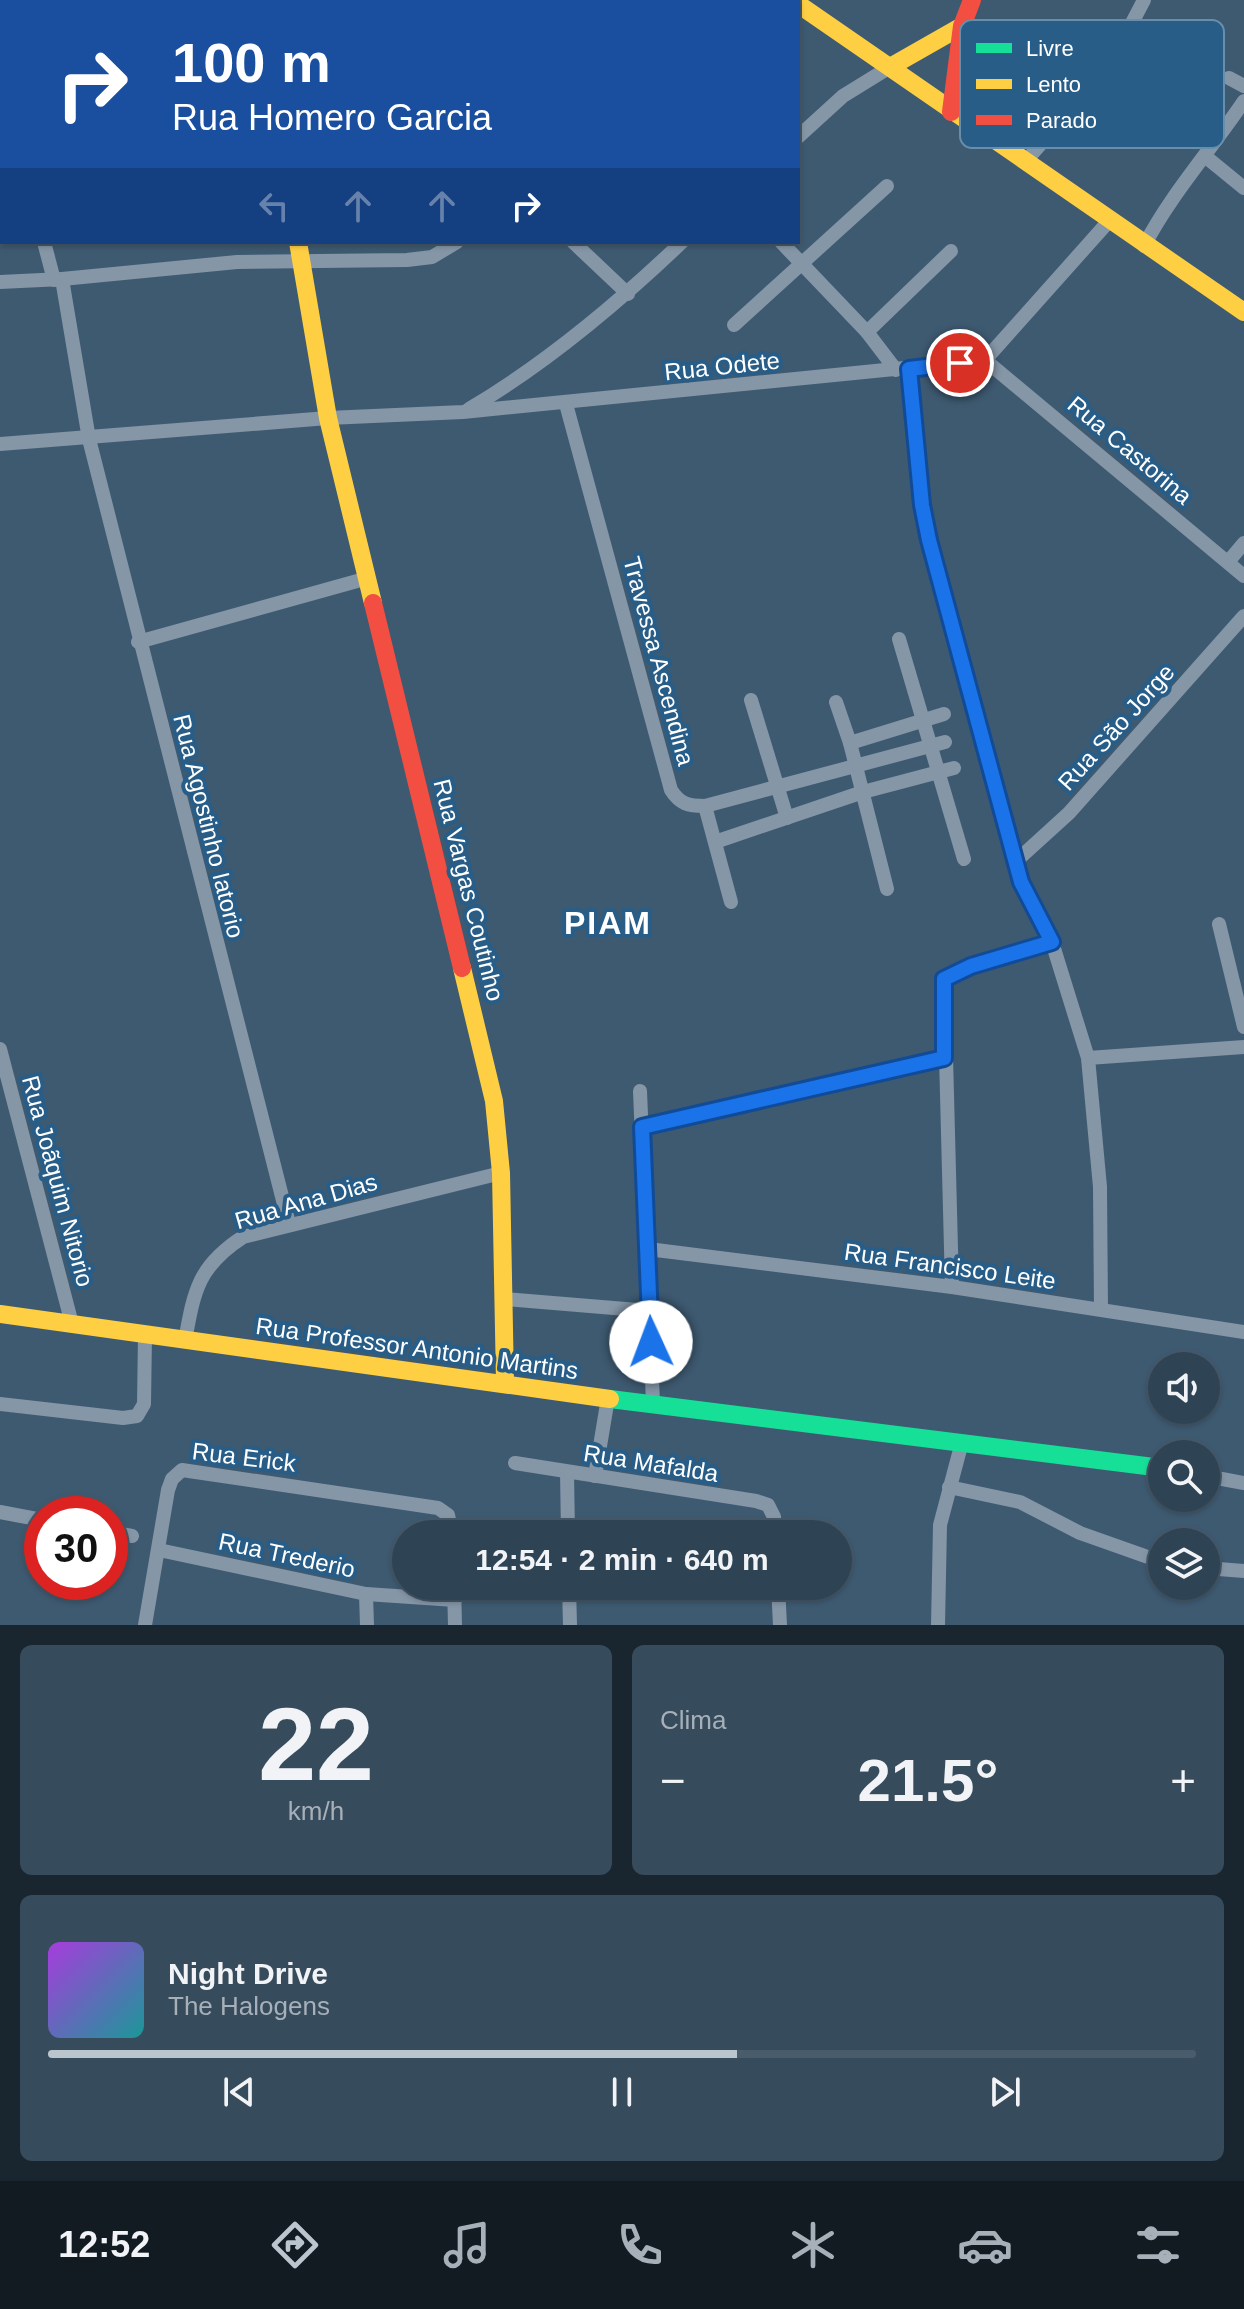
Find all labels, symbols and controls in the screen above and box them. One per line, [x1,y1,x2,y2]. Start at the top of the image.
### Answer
legend [960,20,1224,148]
text: 100 m [172,31,331,94]
icon: right [40,32,144,136]
text: Livre [1026,36,1074,61]
text: Lento [1026,72,1081,97]
text: Rua Homero Garcia [172,97,492,138]
text: Parado [1026,108,1097,133]
icon: left [252,184,296,228]
icon: ahead [336,184,380,228]
icon: ahead [420,184,464,228]
icon: right [504,184,548,228]
pin [926,329,994,397]
icon: arrive [938,341,982,385]
street label: Rua Odete [663,347,781,385]
street label: Rua Castorina [1063,390,1198,510]
street label: Travessa Ascendina [618,554,700,769]
street label: Rua São Jorge [1052,658,1180,796]
street label: Rua Agostinho Iatorio [168,711,250,941]
street label: Rua Vargas Coutinho [428,776,510,1004]
district label: PIAM [564,905,652,941]
street label: Rua Joãquim Nitorio [17,1072,99,1290]
street label: Rua Ana Dias [232,1168,380,1234]
street label: Rua Francisco Leite [842,1238,1058,1294]
position arrow [609,1300,693,1384]
street label: Rua Professor Antonio Martins [254,1312,580,1384]
map controls [1148,1352,1220,1600]
button: sound [1148,1352,1220,1424]
street label: Rua Erick [191,1437,298,1477]
street label: Rua Mafalda [582,1439,721,1487]
button: search [1148,1440,1220,1512]
speed limit sign: 30 [24,1496,128,1600]
street label: Rua Trederio [216,1527,358,1583]
button: layers [1148,1528,1220,1600]
text: 12:54 · 2 min · 640 m [475,1543,769,1576]
text: 22 [258,1686,374,1802]
text: Clima [660,1705,726,1735]
text: 21.5° [858,1747,998,1814]
text: − [660,1756,686,1805]
text: + [1170,1756,1196,1805]
text: km/h [288,1796,344,1826]
text: Night Drive [168,1957,328,1990]
text: The Halogens [168,1991,330,2021]
icon: previous [217,2070,261,2114]
icon: pause [600,2070,644,2114]
icon: next [983,2070,1027,2114]
icon: directions [267,2217,323,2273]
icon: music [439,2217,495,2273]
icon: phone [612,2217,668,2273]
icon: climate [785,2217,841,2273]
icon: car [957,2217,1013,2273]
icon: filters [1130,2217,1186,2273]
text: 12:52 [58,2224,150,2265]

